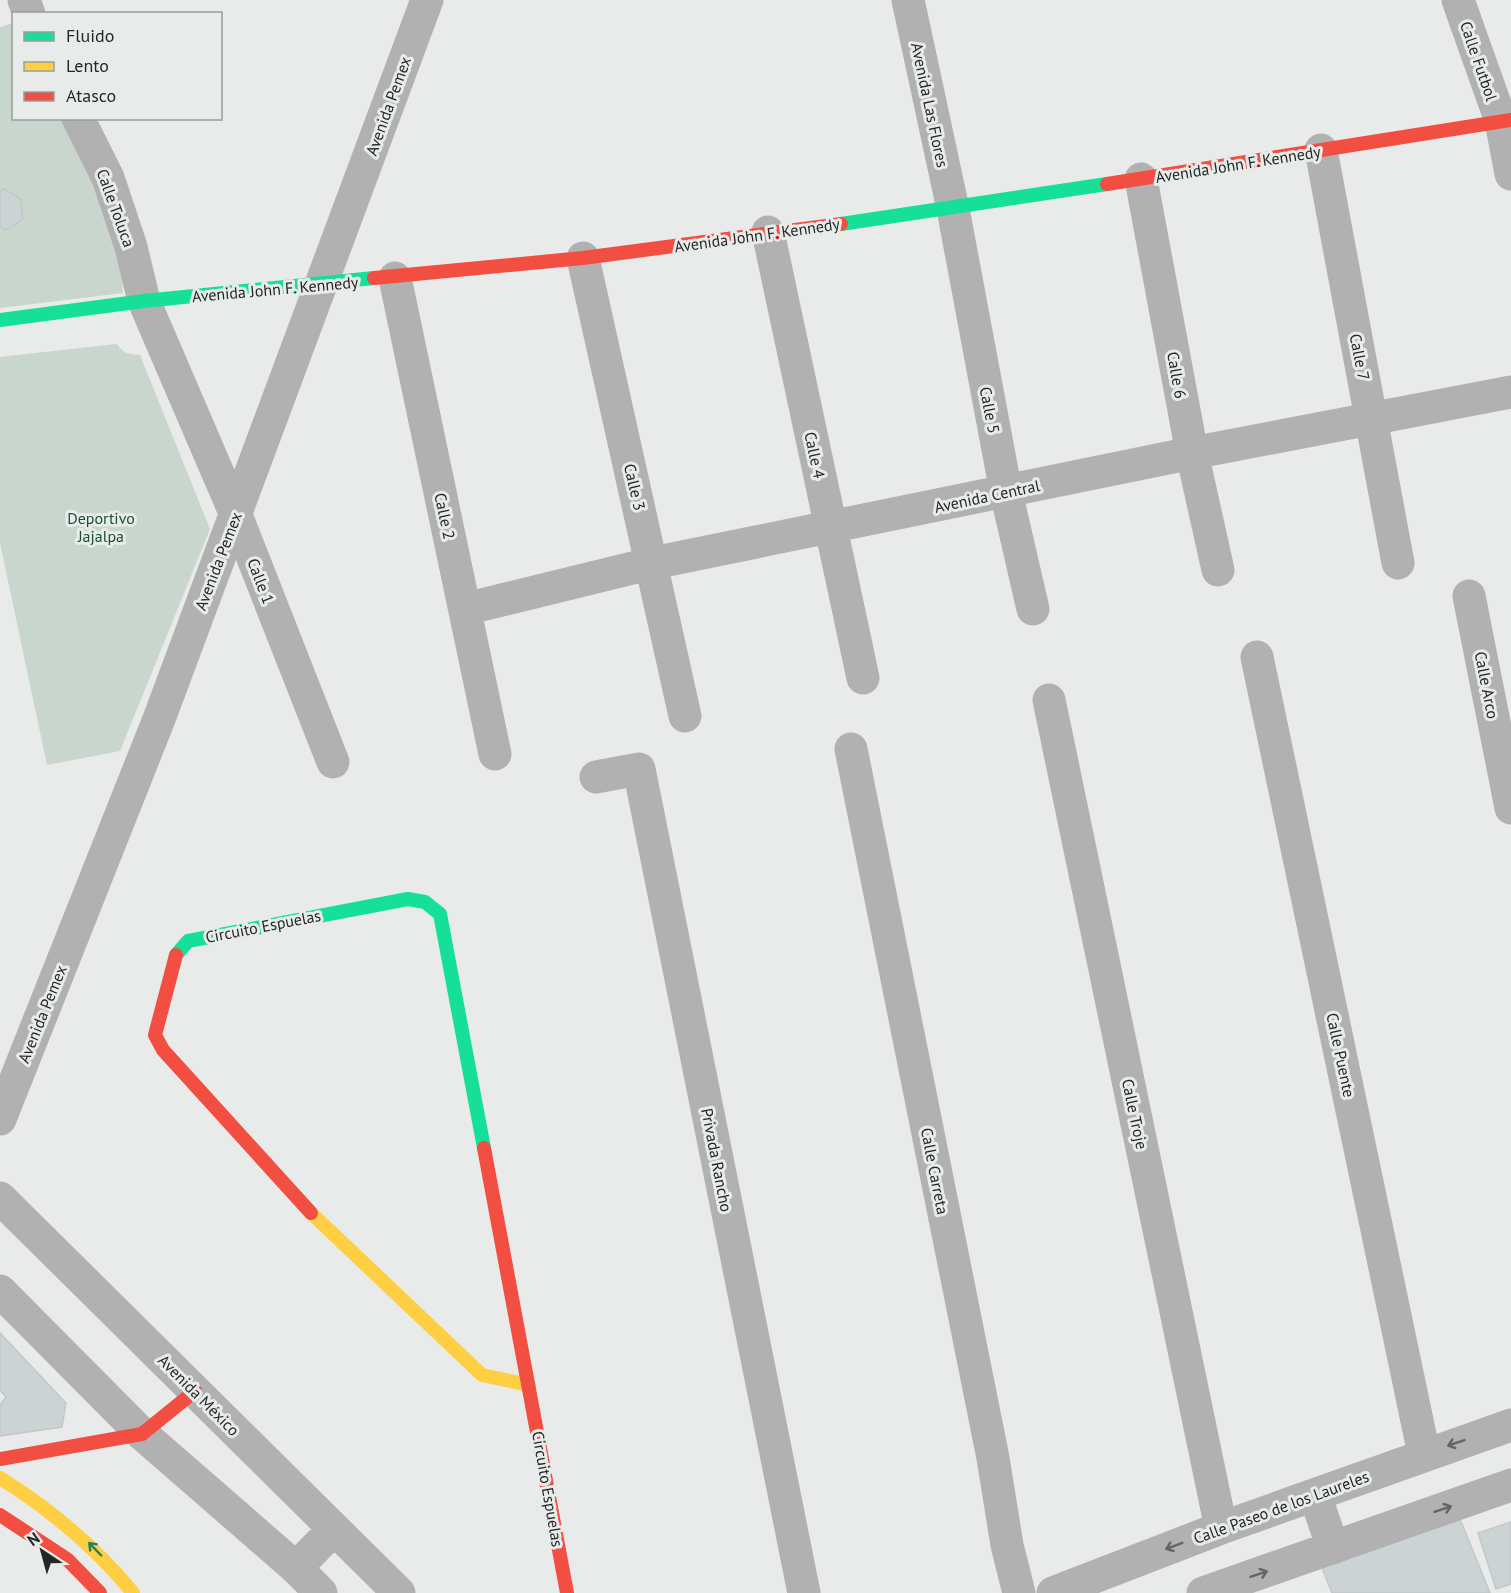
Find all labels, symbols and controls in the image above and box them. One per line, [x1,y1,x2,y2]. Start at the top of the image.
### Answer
legend [12,12,222,120]
street label: Calle Futbol [1456,19,1502,104]
text: Fluido [66,24,114,47]
street label: Avenida Las Flores [907,41,953,169]
text: Lento [66,54,109,77]
street label: Avenida Pemex [361,54,415,158]
text: Atasco [66,84,116,107]
street label: Avenida John F. Kennedy [1154,141,1323,187]
street label: Calle Toluca [93,166,139,250]
street label: Avenida John F. Kennedy [673,213,842,257]
street label: Avenida John F. Kennedy [191,272,360,306]
street label: Calle 7 [1346,332,1374,382]
street label: Calle 6 [1163,350,1191,400]
street label: Calle 5 [976,385,1004,435]
street label: Calle 4 [800,430,830,480]
street label: Calle 3 [620,462,650,512]
street label: Avenida Central [932,475,1042,517]
street label: Calle 2 [430,491,460,541]
park label: Deportivo Jajalpa [67,508,135,546]
street label: Avenida Pemex [190,509,246,613]
street label: Calle 1 [243,555,279,607]
street label: Calle Arco [1471,650,1503,720]
street label: Circuito Espuelas [204,905,323,947]
street label: Avenida Pemex [13,962,71,1066]
street label: Calle Puente [1322,1011,1360,1099]
street label: Calle Troje [1118,1077,1152,1151]
street label: Privada Rancho [697,1106,737,1214]
street label: Calle Carreta [917,1126,953,1216]
street label: Avenida México [154,1350,244,1440]
street label: Circuito Espuelas [528,1430,568,1549]
one-way arrow [1447,1439,1466,1450]
street label: Calle Paseo de los Laureles [1191,1466,1372,1548]
one-way arrow [1433,1503,1452,1514]
north arrow [12,1521,72,1581]
text: N [23,1528,43,1550]
one-way arrow [87,1541,102,1556]
one-way arrow [1165,1542,1184,1553]
one-way arrow [1249,1567,1268,1578]

